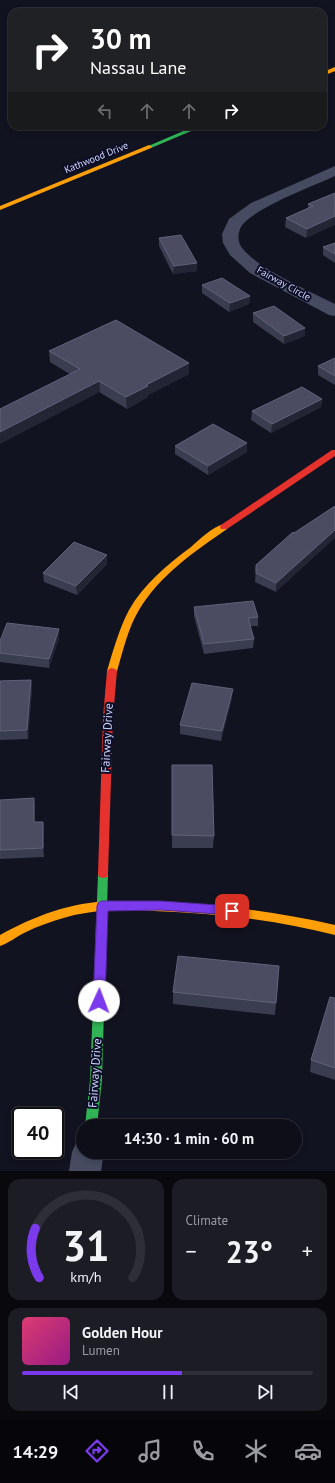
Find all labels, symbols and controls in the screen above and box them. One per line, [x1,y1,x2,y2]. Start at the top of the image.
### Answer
text: 30 m [90,20,151,57]
icon: right [24,24,76,76]
text: Nassau Lane [90,56,187,79]
icon: left [94,100,116,122]
icon: ahead [136,100,158,122]
icon: ahead [178,100,200,122]
icon: right [220,100,242,122]
street label: Kathwood Drive [62,139,130,176]
street label: Fairway Circle [254,263,313,304]
street label: Fairway Drive [97,703,116,773]
pin [215,894,249,928]
icon: arrive [221,900,243,922]
position arrow [78,980,120,1022]
street label: Fairway Drive [85,1038,104,1108]
speed limit sign: 40 [12,1107,64,1159]
text: 14:30 · 1 min · 60 m [124,1129,254,1148]
text: Climate [186,1212,228,1229]
text: 31 [62,1218,109,1271]
text: 23° [226,1232,273,1271]
text: − [186,1237,197,1265]
text: + [302,1237,313,1265]
text: km/h [70,1266,101,1285]
text: Golden Hour [82,1323,162,1342]
text: Lumen [82,1342,120,1359]
icon: previous [60,1381,82,1403]
icon: pause [157,1381,179,1403]
icon: next [254,1381,276,1403]
icon: directions [83,1437,111,1465]
icon: music [136,1437,164,1465]
icon: phone [189,1437,217,1465]
icon: climate [242,1437,270,1465]
icon: car [294,1437,322,1465]
text: 14:29 [12,1440,58,1463]

